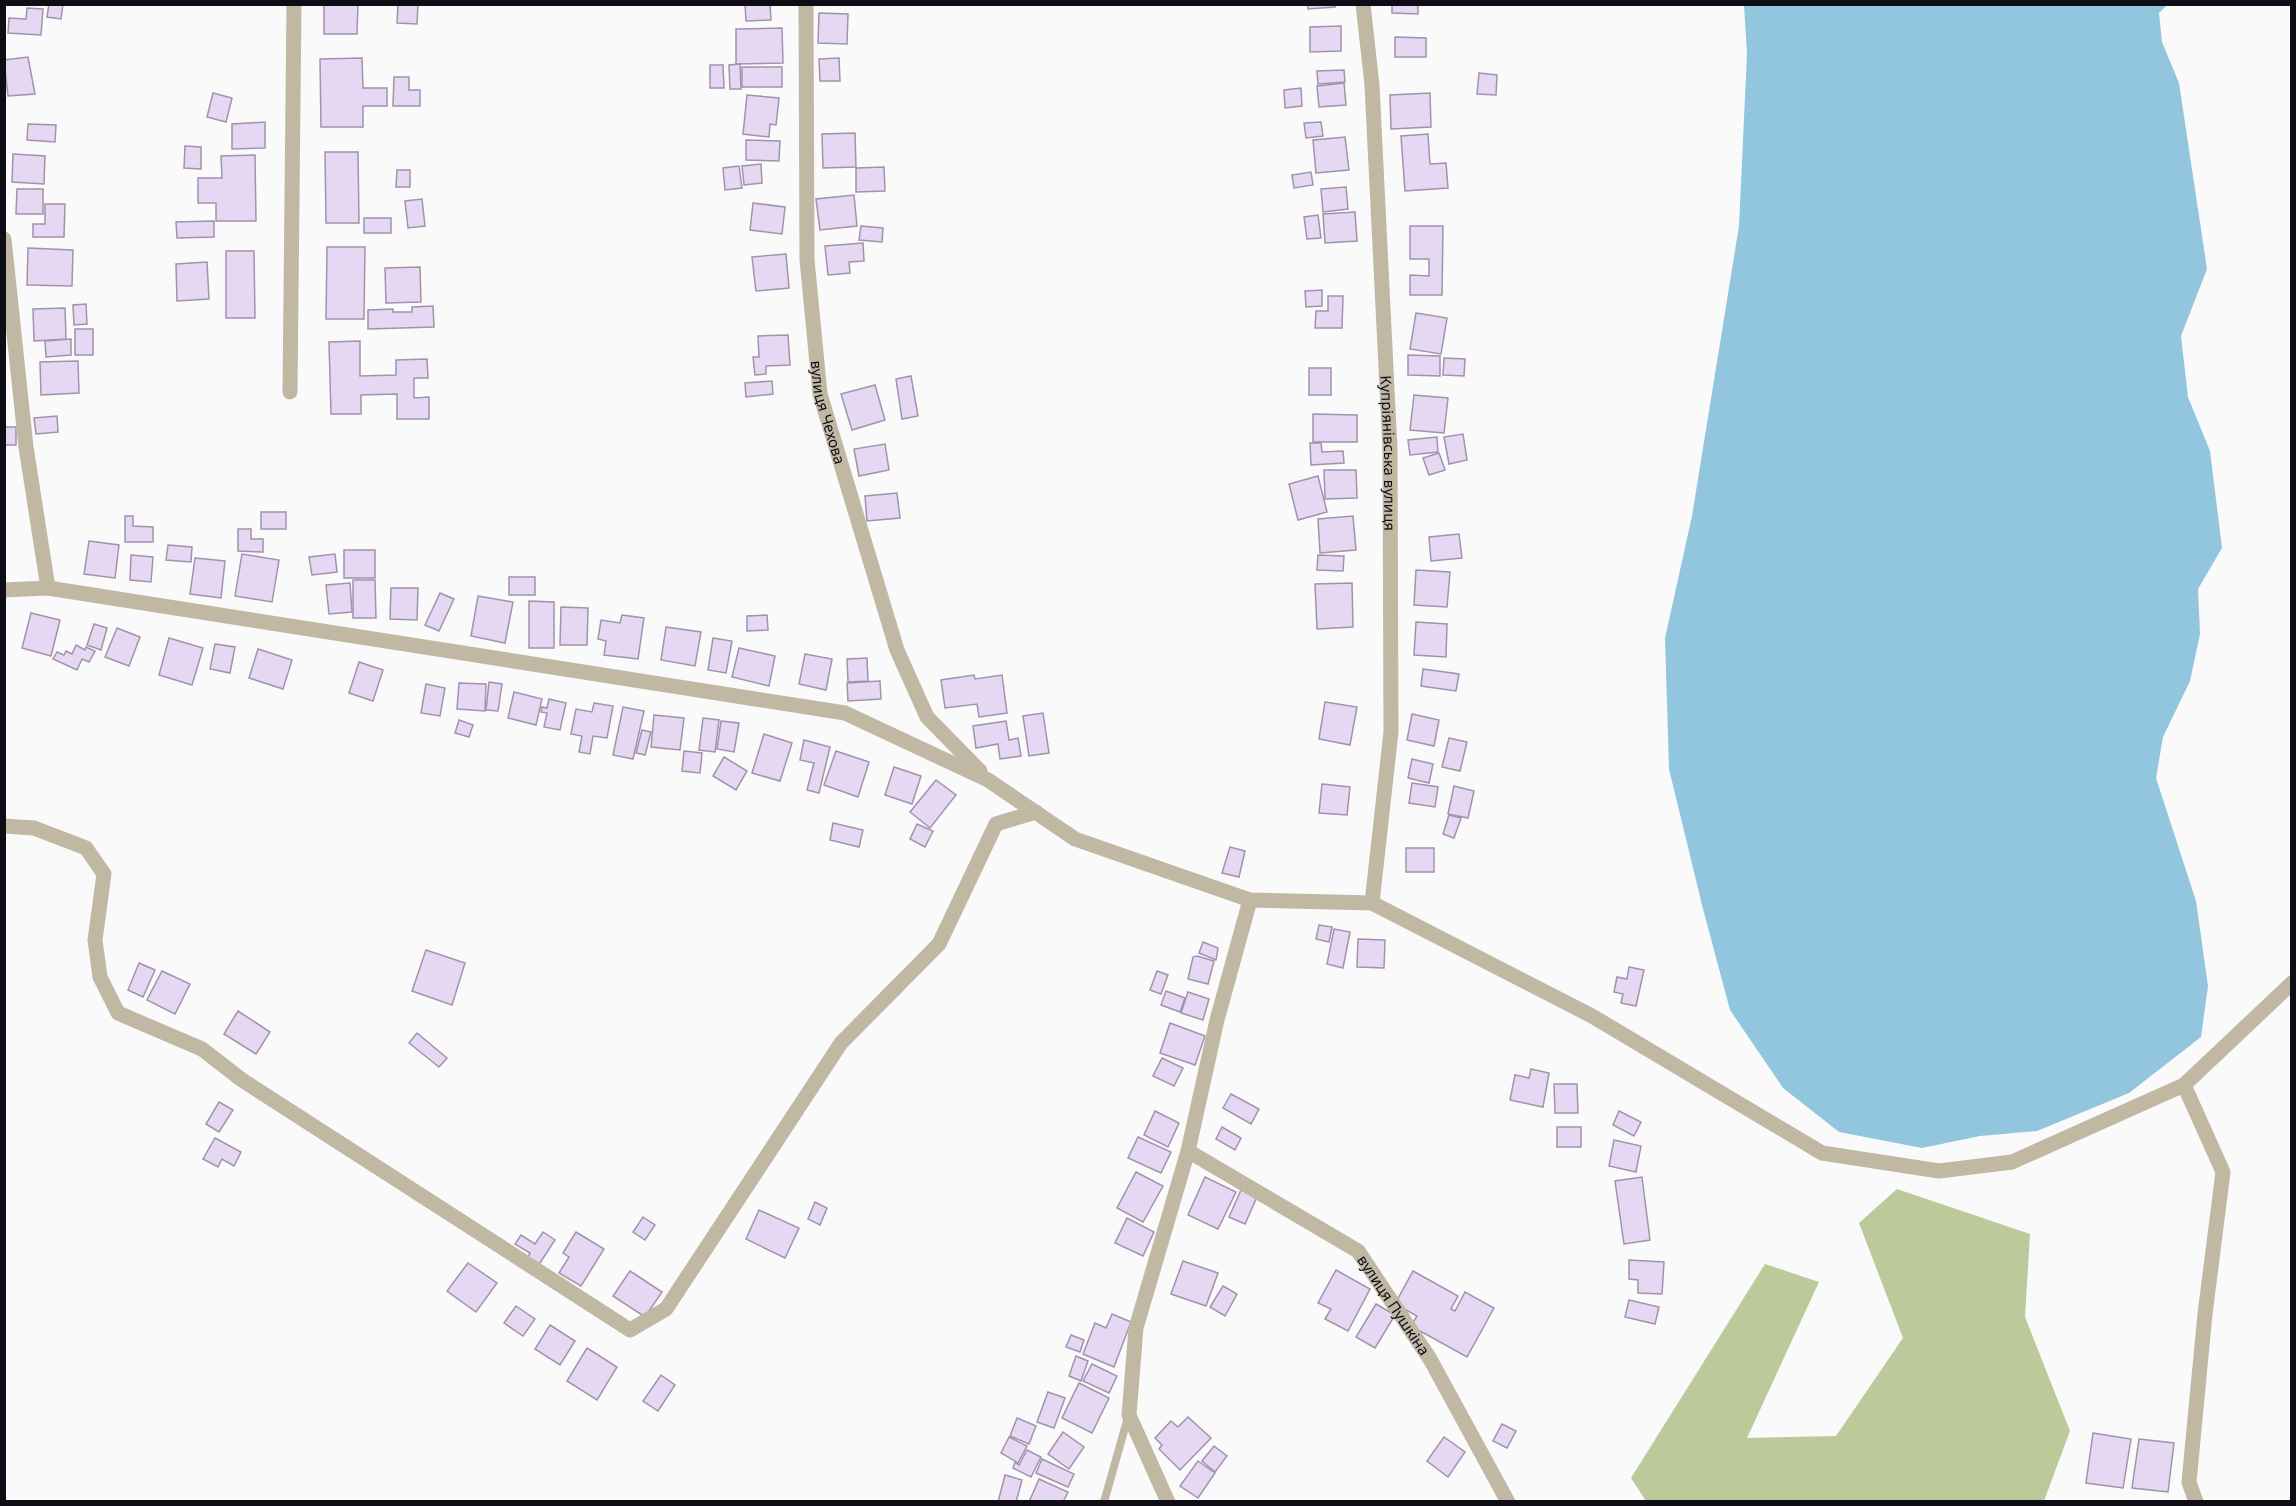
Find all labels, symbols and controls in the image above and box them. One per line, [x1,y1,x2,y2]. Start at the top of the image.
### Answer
street label: вулиця Чехова [807,359,850,466]
street label: Купріянівська вулиця [1376,375,1400,531]
street label: вулиця Пушкіна [1353,1251,1435,1359]

